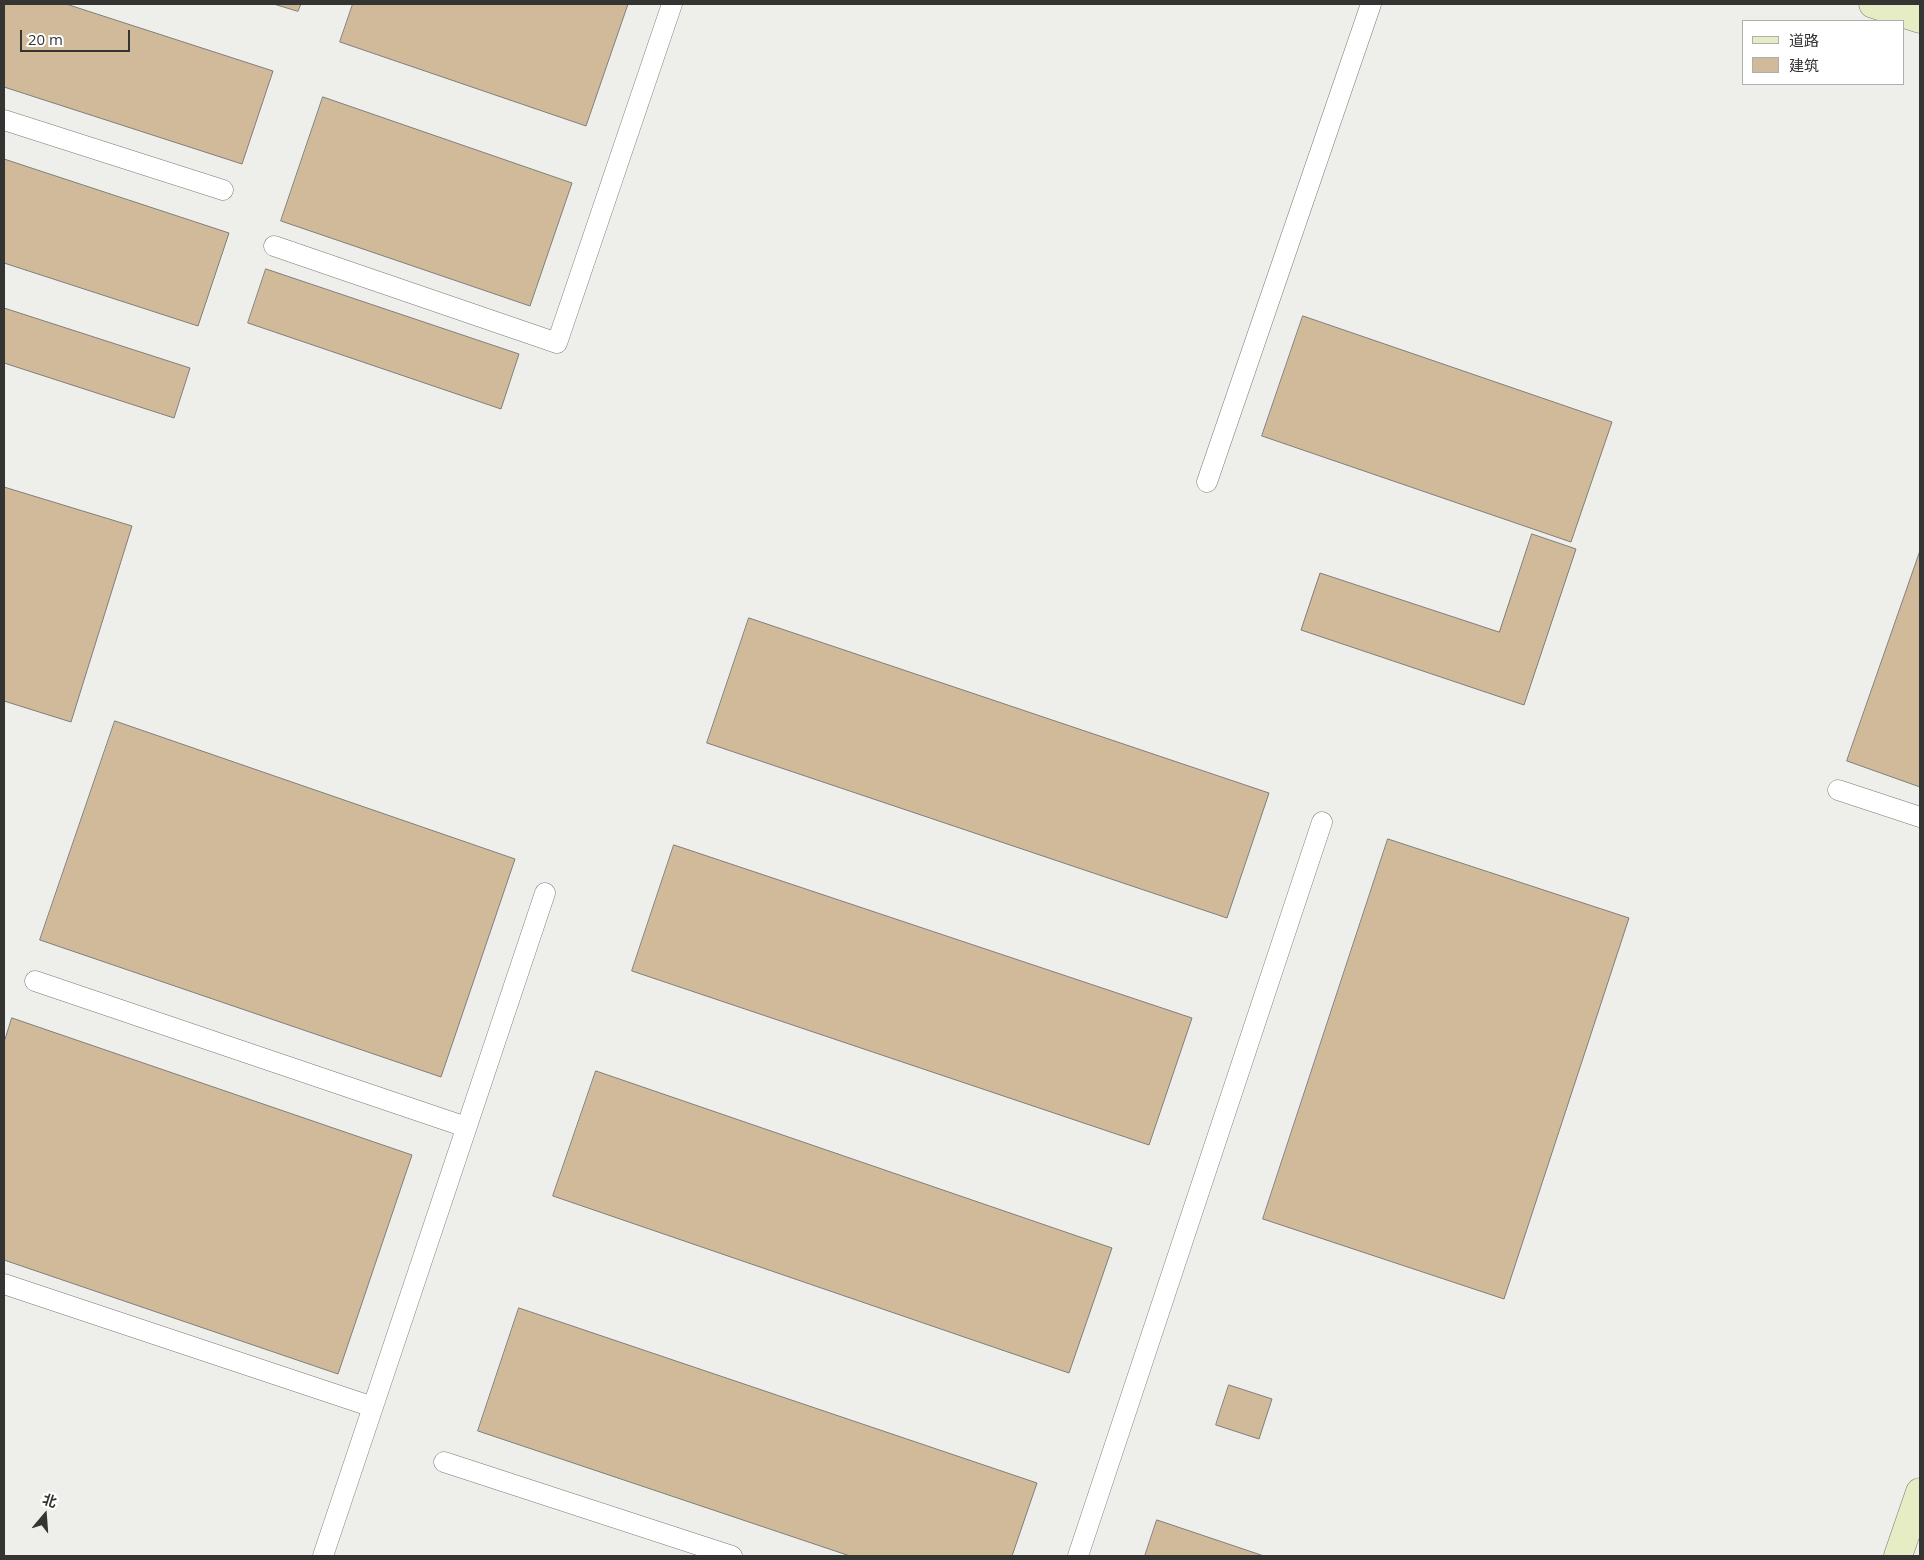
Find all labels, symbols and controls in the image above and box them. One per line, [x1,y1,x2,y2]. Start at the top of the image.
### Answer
scale bar [22,20,132,52]
legend [1742,20,1904,85]
text: 20 m [28,29,63,49]
text: 道路 [1789,30,1819,50]
text: 建筑 [1789,55,1819,75]
text: 北 [40,1489,59,1511]
north arrow [20,1490,70,1540]

